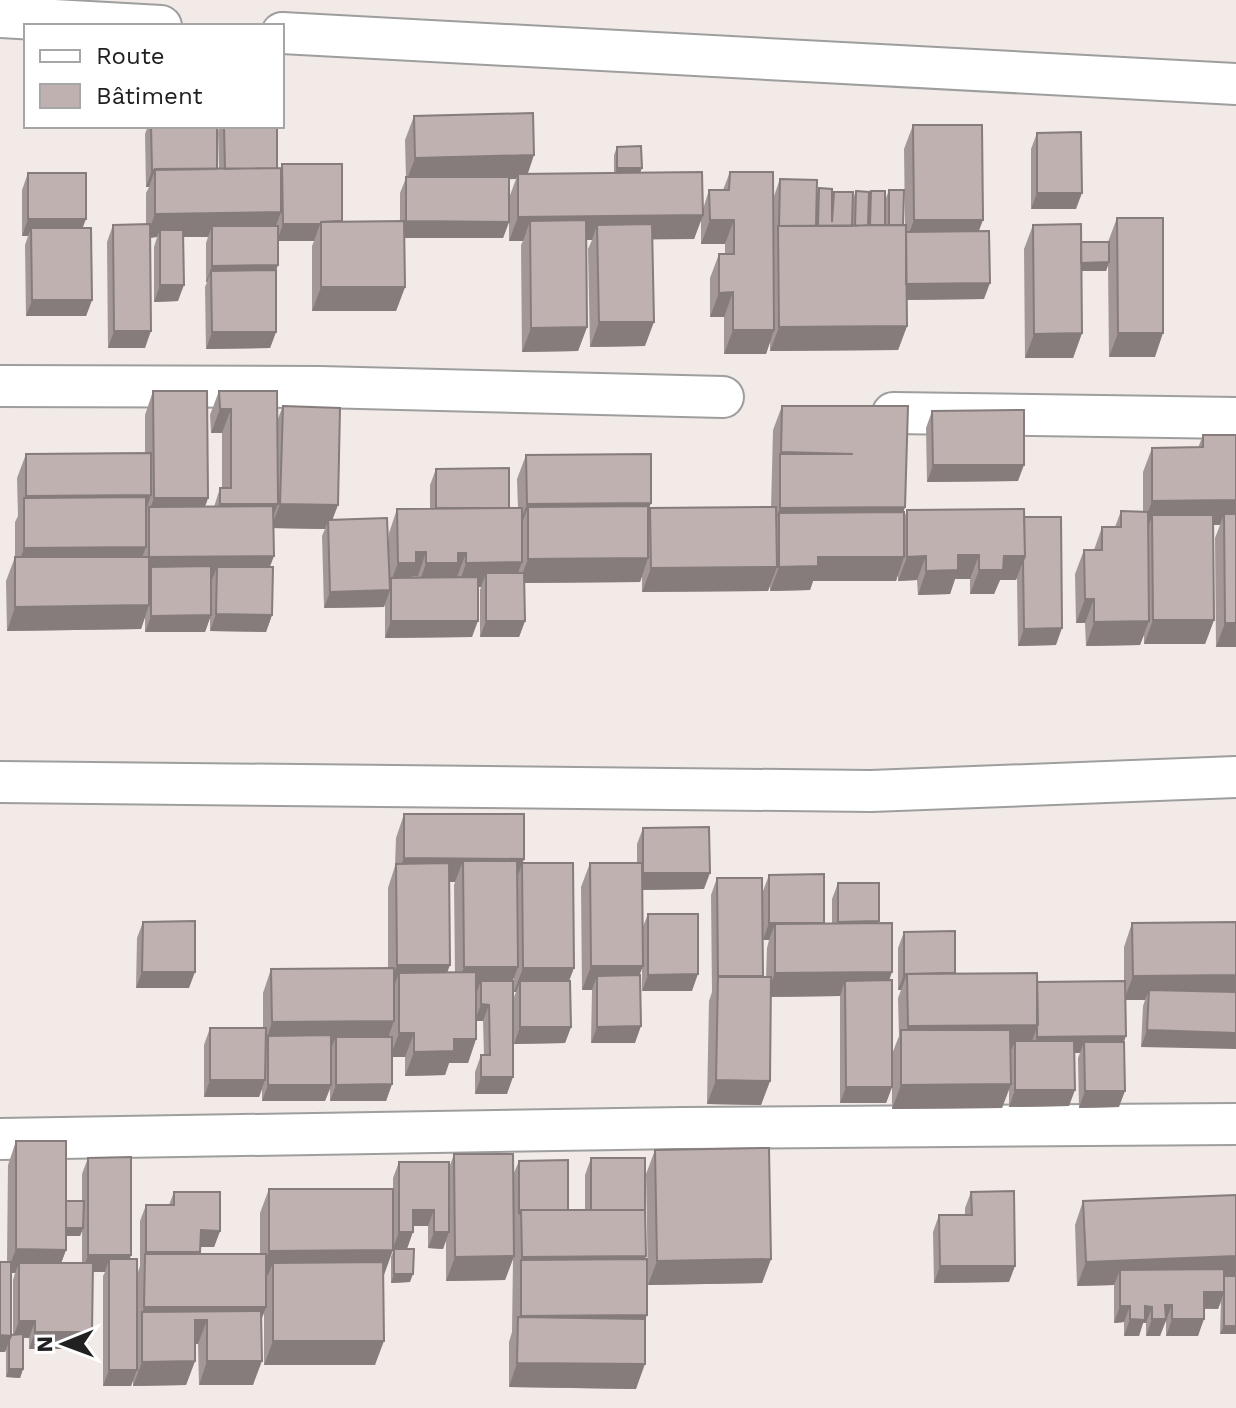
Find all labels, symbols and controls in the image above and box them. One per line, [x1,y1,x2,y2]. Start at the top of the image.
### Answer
legend [24,24,284,128]
text: Route [96,42,165,70]
text: Bâtiment [96,82,203,110]
north arrow [24,1304,104,1384]
text: N [32,1336,57,1353]

